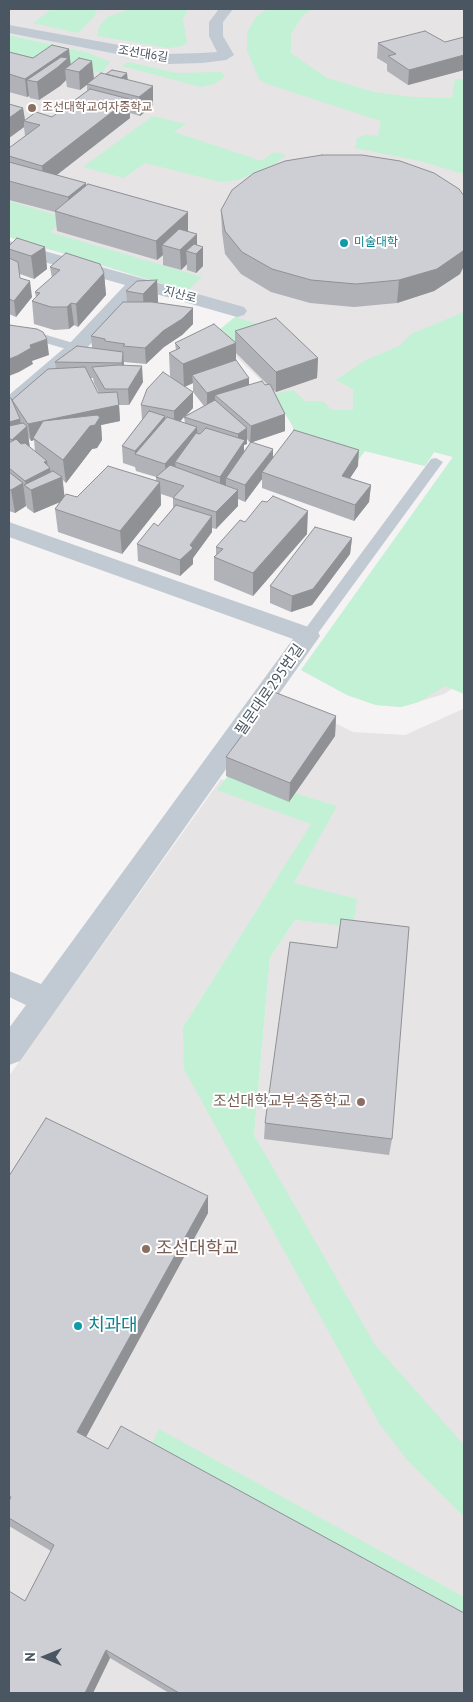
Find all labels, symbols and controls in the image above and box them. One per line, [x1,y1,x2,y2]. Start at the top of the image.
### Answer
street label: 조선대6길 [117,43,169,65]
place label: 조선대학교여자중학교 [42,101,152,115]
marker: 조선대학교여자중학교 [26,102,38,114]
place label: 미술대학 [354,236,398,250]
marker: 미술대학 [338,237,350,249]
street label: 지산로 [162,284,198,306]
street label: 필문대로295번길 [232,641,308,739]
place label: 조선대학교부속중학교 [213,1093,351,1111]
marker: 조선대학교부속중학교 [355,1096,367,1108]
place label: 조선대학교 [156,1238,239,1260]
marker: 조선대학교 [140,1243,152,1255]
place label: 치과대 [88,1315,138,1337]
marker: 치과대 [72,1320,84,1332]
north arrow [20,1632,70,1682]
text: N [21,1652,39,1662]

